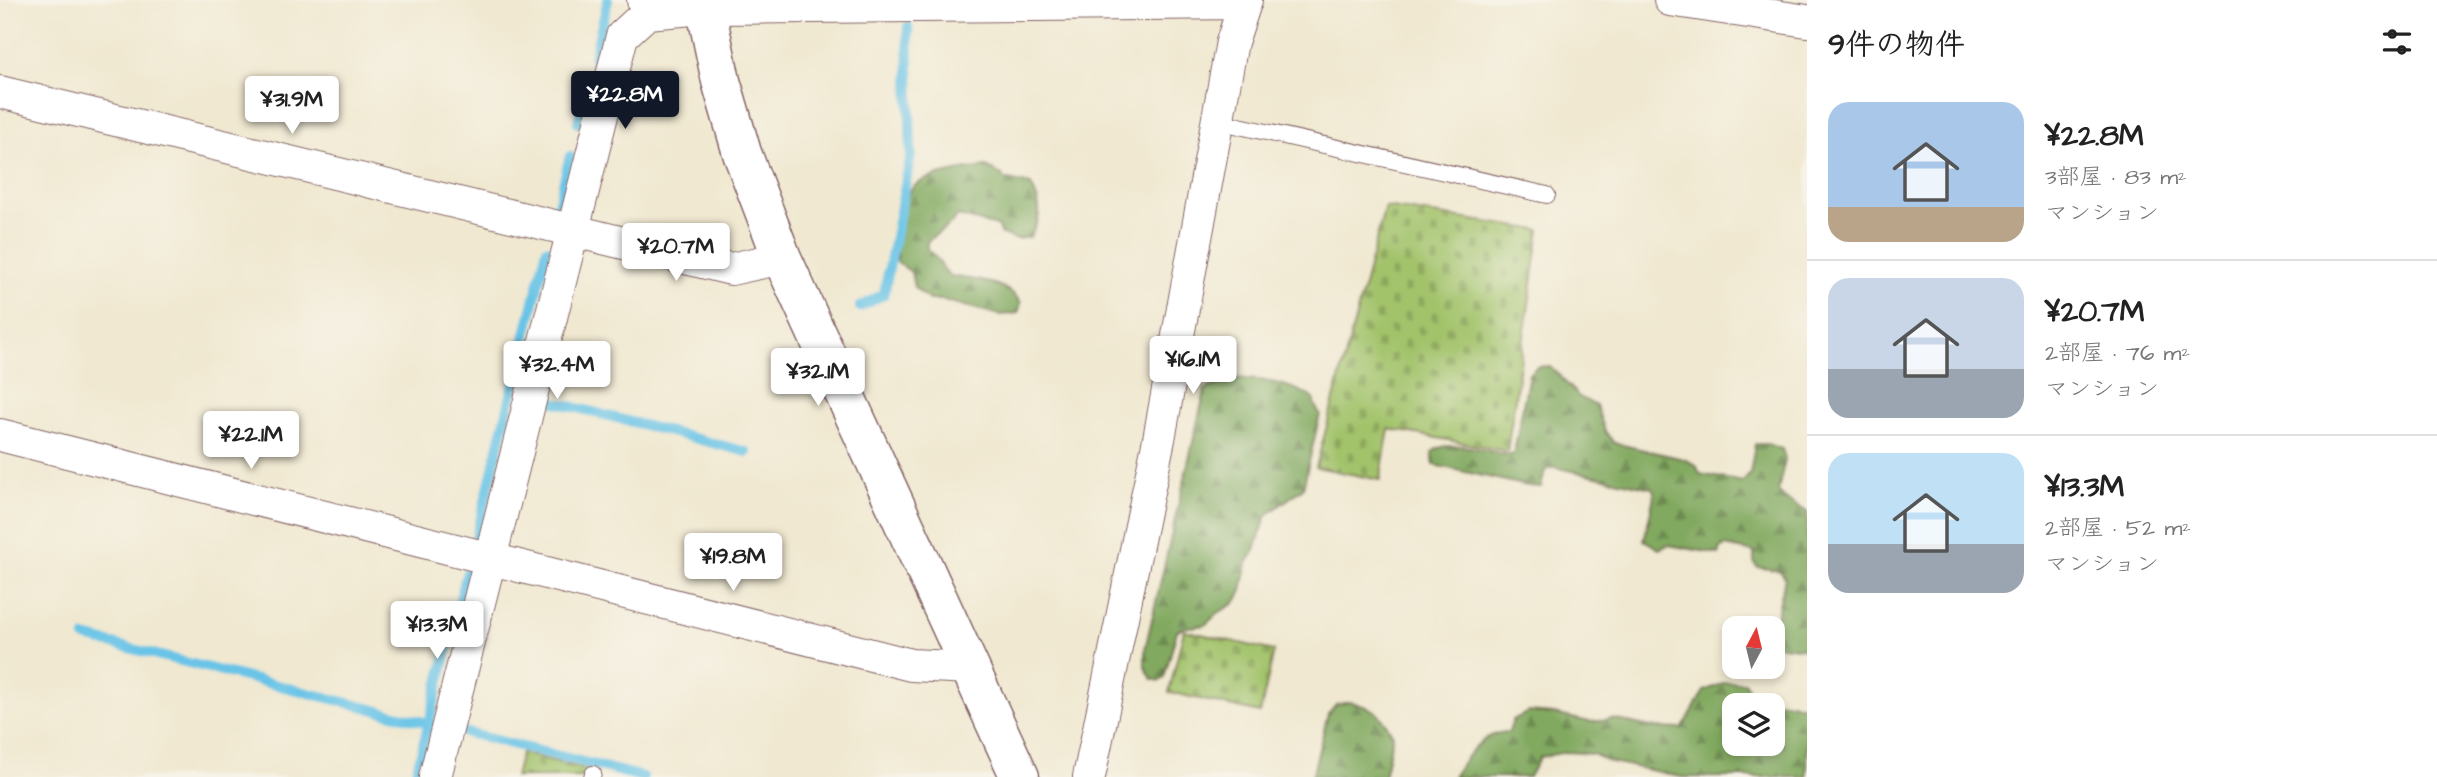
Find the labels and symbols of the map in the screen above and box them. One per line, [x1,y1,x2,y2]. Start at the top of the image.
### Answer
pin: ¥22.8M [568,72,682,131]
pin: ¥31.9M [235,76,349,136]
pin: ¥20.7M [619,224,733,283]
pin: ¥16.1M [1136,336,1250,396]
pin: ¥32.4M [500,342,614,401]
pin: ¥32.1M [761,348,875,408]
pin: ¥22.1M [194,412,308,471]
pin: ¥19.8M [676,534,790,593]
pin: ¥13.3M [380,602,494,661]
north arrow [1722,616,1785,679]

